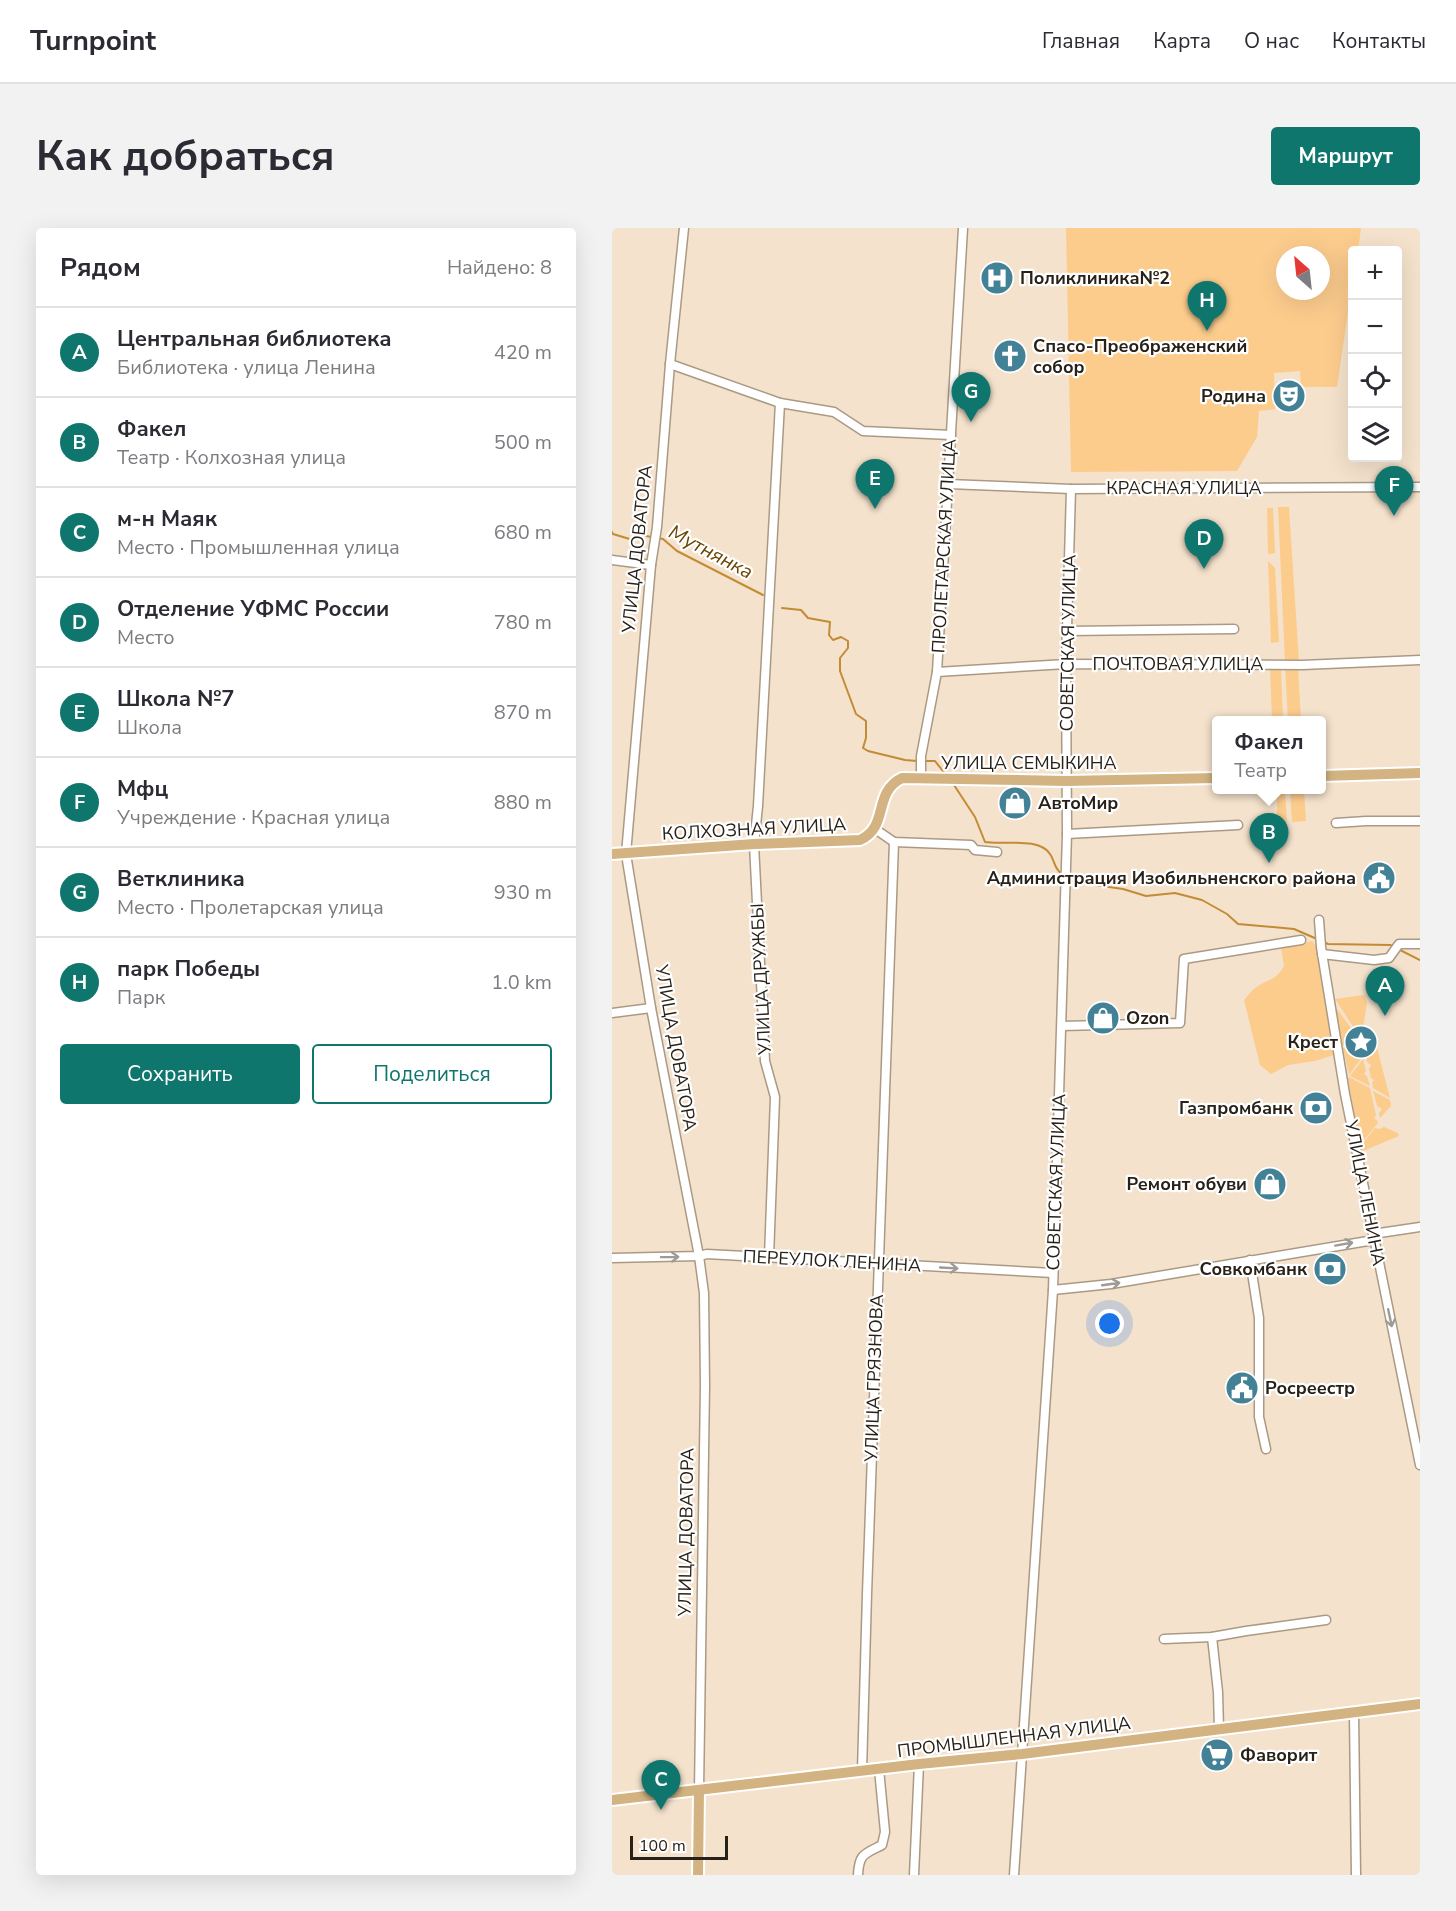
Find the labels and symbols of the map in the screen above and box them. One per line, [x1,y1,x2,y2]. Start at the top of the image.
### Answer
north arrow [1276,246,1330,300]
hospital icon: Поликлиника№2 [979,260,1015,296]
place label: Поликлиника№2 [1020,266,1170,290]
pin: H [1188,282,1226,331]
place label: Спасо-Преображенский собор [1033,334,1247,379]
church icon: Спасо-Преображенский собор [992,338,1028,374]
pin: G [952,372,990,422]
theatre icon: Родина [1271,378,1307,414]
place label: Родина [1201,384,1266,408]
street label: ПРОЛЕТАРСКАЯ УЛИЦА [926,438,962,654]
pin: E [856,460,894,509]
street label: УЛИЦА ДОВАТОРА [616,464,658,635]
pin: F [1374,466,1414,516]
street label: КРАСНАЯ УЛИЦА [1106,476,1262,500]
water label: Мутнянка [664,518,758,586]
pin: D [1184,520,1224,569]
street label: СОВЕТСКАЯ УЛИЦА [1054,554,1082,732]
street label: ПОЧТОВАЯ УЛИЦА [1093,652,1263,676]
street label: УЛИЦА СЕМЫКИНА [940,751,1117,775]
shop icon: АвтоМир [997,785,1033,821]
place label: АвтоМир [1038,791,1118,815]
street label: КОЛХОЗНАЯ УЛИЦА [661,812,847,846]
pin: B [1250,814,1288,863]
public building icon: Администрация Изобильненского района [1361,860,1397,896]
place label: Администрация Изобильненского района [987,866,1356,890]
street label: УЛИЦА ДРУЖБЫ [745,903,777,1056]
street label: УЛИЦА ДОВАТОРА [649,962,702,1133]
pin: A [1366,966,1404,1016]
shop icon: Ozon [1085,1000,1121,1036]
place label: Ozon [1126,1006,1169,1030]
place icon: Крест [1343,1024,1379,1060]
place label: Крест [1288,1030,1338,1054]
bank icon: Газпромбанк [1298,1090,1334,1126]
street label: СОВЕТСКАЯ УЛИЦА [1041,1093,1071,1271]
place label: Газпромбанк [1179,1096,1294,1120]
street label: УЛИЦА ЛЕНИНА [1339,1117,1391,1268]
shop icon: Ремонт обуви [1252,1166,1288,1202]
place label: Ремонт обуви [1126,1172,1247,1196]
one-way arrow [1334,1238,1354,1249]
street label: ПЕРЕУЛОК ЛЕНИНА [742,1244,922,1278]
one-way arrow [660,1251,680,1263]
bank icon: Совкомбанк [1312,1251,1348,1287]
place label: Совкомбанк [1199,1257,1308,1281]
one-way arrow [938,1262,958,1273]
one-way arrow [1100,1278,1120,1289]
street label: УЛИЦА ГРЯЗНОВА [859,1294,889,1463]
one-way arrow [1385,1307,1396,1327]
your location [1095,1309,1124,1338]
public building icon: Росреестр [1224,1370,1260,1406]
place label: Росреестр [1265,1376,1355,1400]
street label: УЛИЦА ДОВАТОРА [673,1447,699,1618]
street label: ПРОМЫШЛЕННАЯ УЛИЦА [896,1711,1132,1763]
supermarket icon: Фаворит [1199,1737,1235,1773]
place label: Фаворит [1240,1743,1318,1767]
pin: C [641,1760,680,1810]
scale bar [630,1833,728,1860]

